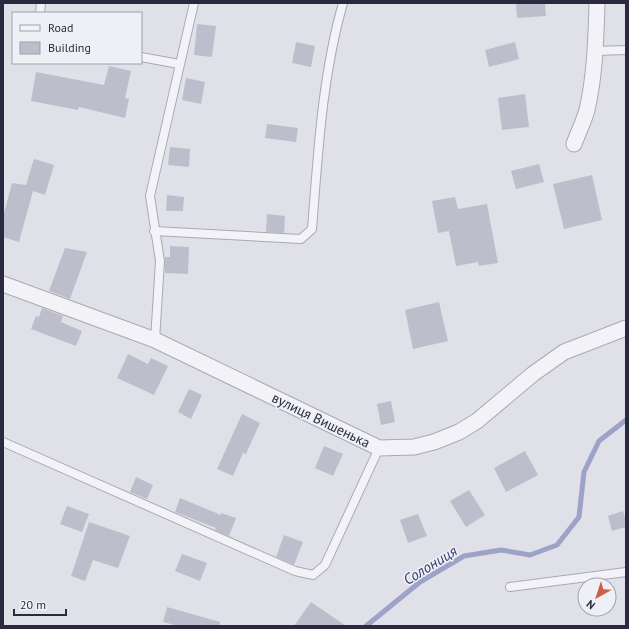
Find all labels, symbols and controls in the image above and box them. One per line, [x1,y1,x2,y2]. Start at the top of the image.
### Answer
legend [12,12,142,64]
text: Road [48,20,73,35]
text: Building [48,40,91,55]
street label: вулиця Вишенька [269,388,373,452]
water label: Солониця [400,541,461,589]
north arrow [577,577,617,617]
scale bar [14,591,66,617]
text: 20 m [20,597,46,612]
text: N [583,597,598,612]

